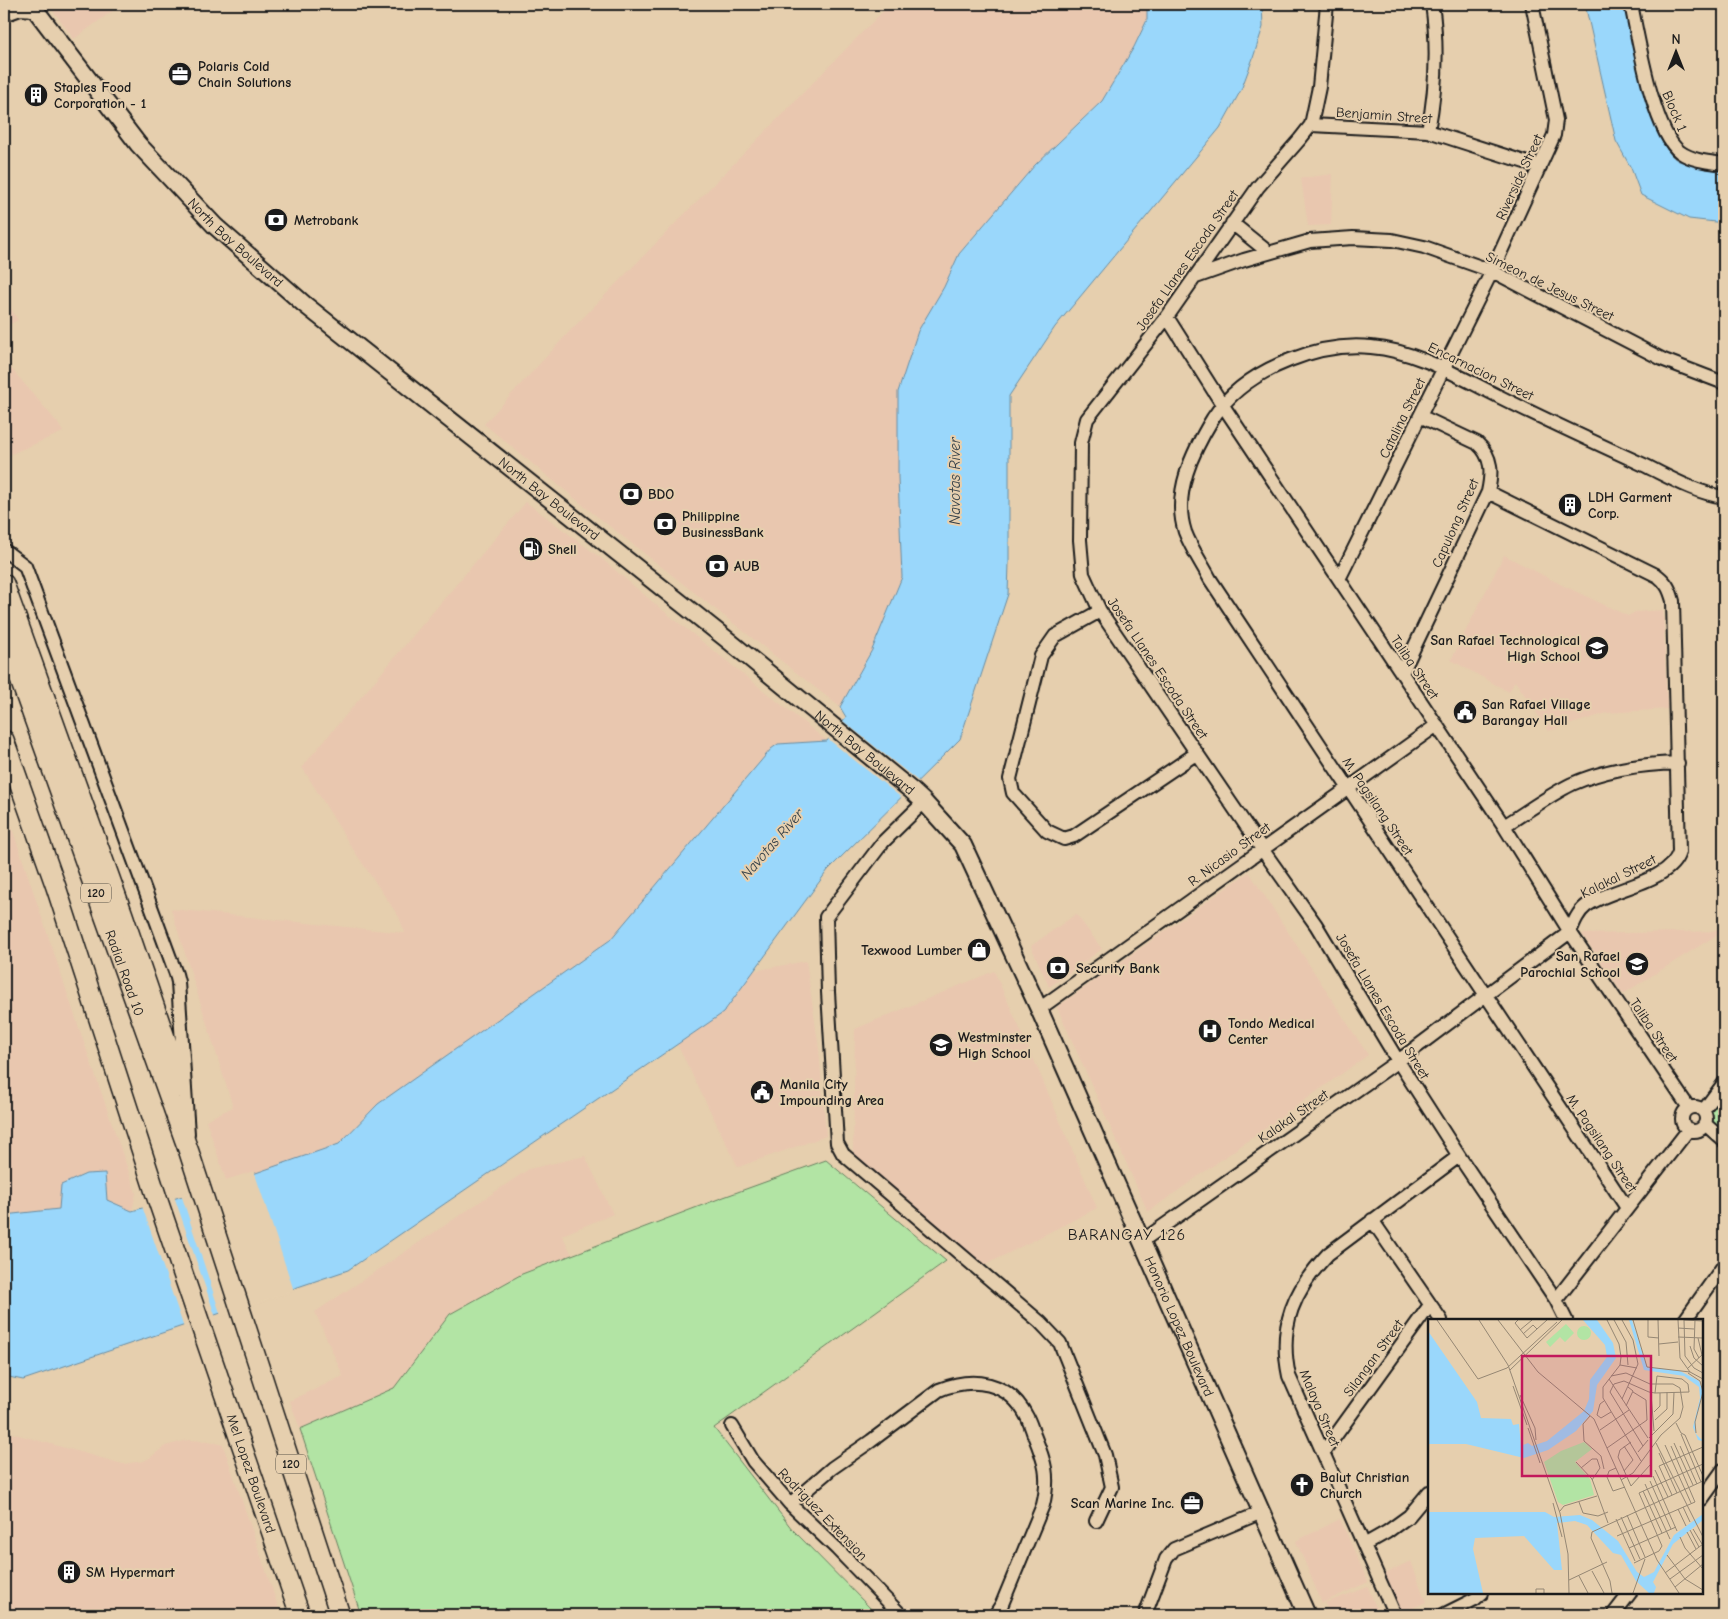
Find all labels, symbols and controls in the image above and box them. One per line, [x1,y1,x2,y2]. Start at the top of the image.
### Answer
north arrow [1650,28,1700,78]
text: N [1671,31,1681,48]
place label: Polaris Cold Chain Solutions [198,58,291,91]
office icon: Polaris Cold Chain Solutions [167,61,193,87]
place label: Staples Food Corporation - 1 [54,79,146,112]
building icon: Staples Food Corporation - 1 [23,82,49,108]
street label: Block 1 [1658,88,1691,134]
street label: Benjamin Street [1335,104,1434,127]
street label: Riverside Street [1492,131,1547,223]
street label: Josefa Llanes Escoda Street [1132,186,1243,334]
street label: North Bay Boulevard [184,195,287,291]
bank icon: Metrobank [263,207,289,233]
place label: Metrobank [294,212,358,229]
street label: Simeon de Jesus Street [1483,248,1617,325]
street label: Encarnacion Street [1425,338,1537,405]
street label: Catalina Street [1376,374,1430,461]
water label: Navotas River [946,436,964,525]
street label: North Bay Boulevard [495,454,603,544]
street label: Capulong Street [1428,475,1483,570]
bank icon: BDO [618,481,644,507]
place label: BDO [648,486,674,503]
place label: LDH Garment Corp. [1588,489,1672,522]
building icon: LDH Garment Corp. [1557,492,1583,518]
place label: Philippine BusinessBank [682,508,764,541]
bank icon: Philippine BusinessBank [652,511,678,537]
fuel station icon: Shell [518,536,544,562]
place label: Shell [548,541,577,558]
bank icon: AUB [704,553,730,579]
place label: AUB [734,558,760,575]
street label: Josefa Llanes Escoda Street [1104,594,1212,743]
street label: Taliba Street [1387,632,1443,703]
place label: San Rafael Technological High School [1430,632,1580,665]
school or university icon: San Rafael Technological High School [1584,635,1610,661]
place label: San Rafael Village Barangay Hall [1482,696,1590,729]
public building icon: San Rafael Village Barangay Hall [1452,699,1478,725]
street label: North Bay Boulevard [811,707,918,798]
street label: M. Pagsilang Street [1338,754,1417,859]
water label: Navotas River [737,804,808,883]
street label: R. Nicasio Street [1185,818,1275,890]
street label: Kalakal Street [1578,850,1660,902]
road number: 120 [81,884,111,902]
street label: Radial Road 10 [101,928,148,1018]
street label: Josefa Llanes Escoda Street [1332,930,1433,1083]
shop icon: Texwood Lumber [966,937,992,963]
place label: Texwood Lumber [861,942,962,959]
place label: San Rafael Parochial School [1520,948,1620,981]
school or university icon: San Rafael Parochial School [1624,951,1650,977]
bank icon: Security Bank [1045,955,1071,981]
place label: Security Bank [1076,960,1160,977]
street label: Taliba Street [1626,995,1682,1066]
place label: Tondo Medical Center [1228,1015,1314,1048]
hospital icon: Tondo Medical Center [1197,1018,1223,1044]
place label: Westminster High School [958,1029,1032,1062]
school or university icon: Westminster High School [928,1032,954,1058]
place label: Manila City Impounding Area [780,1076,884,1109]
public building icon: Manila City Impounding Area [749,1079,775,1105]
street label: Kalakal Street [1255,1085,1333,1147]
street label: M. Pagsilang Street [1562,1091,1641,1196]
district label: BARANGAY 126 [1068,1226,1186,1244]
street label: Honorio Lopez Boulevard [1140,1254,1217,1399]
street label: Silangan Street [1340,1316,1408,1400]
inset map [1428,1319,1703,1594]
street label: Malaya Street [1296,1367,1344,1450]
street label: Mel Lopez Boulevard [223,1412,279,1535]
road number: 120 [276,1455,306,1474]
street label: Rodriguez Extension [774,1465,871,1564]
place label: Balut Christian Church [1320,1469,1409,1502]
church icon: Balut Christian Church [1289,1472,1315,1498]
office icon: Scan Marine Inc. [1179,1490,1205,1516]
place label: Scan Marine Inc. [1071,1495,1174,1512]
building icon: SM Hypermart [56,1559,82,1585]
place label: SM Hypermart [86,1564,175,1581]

